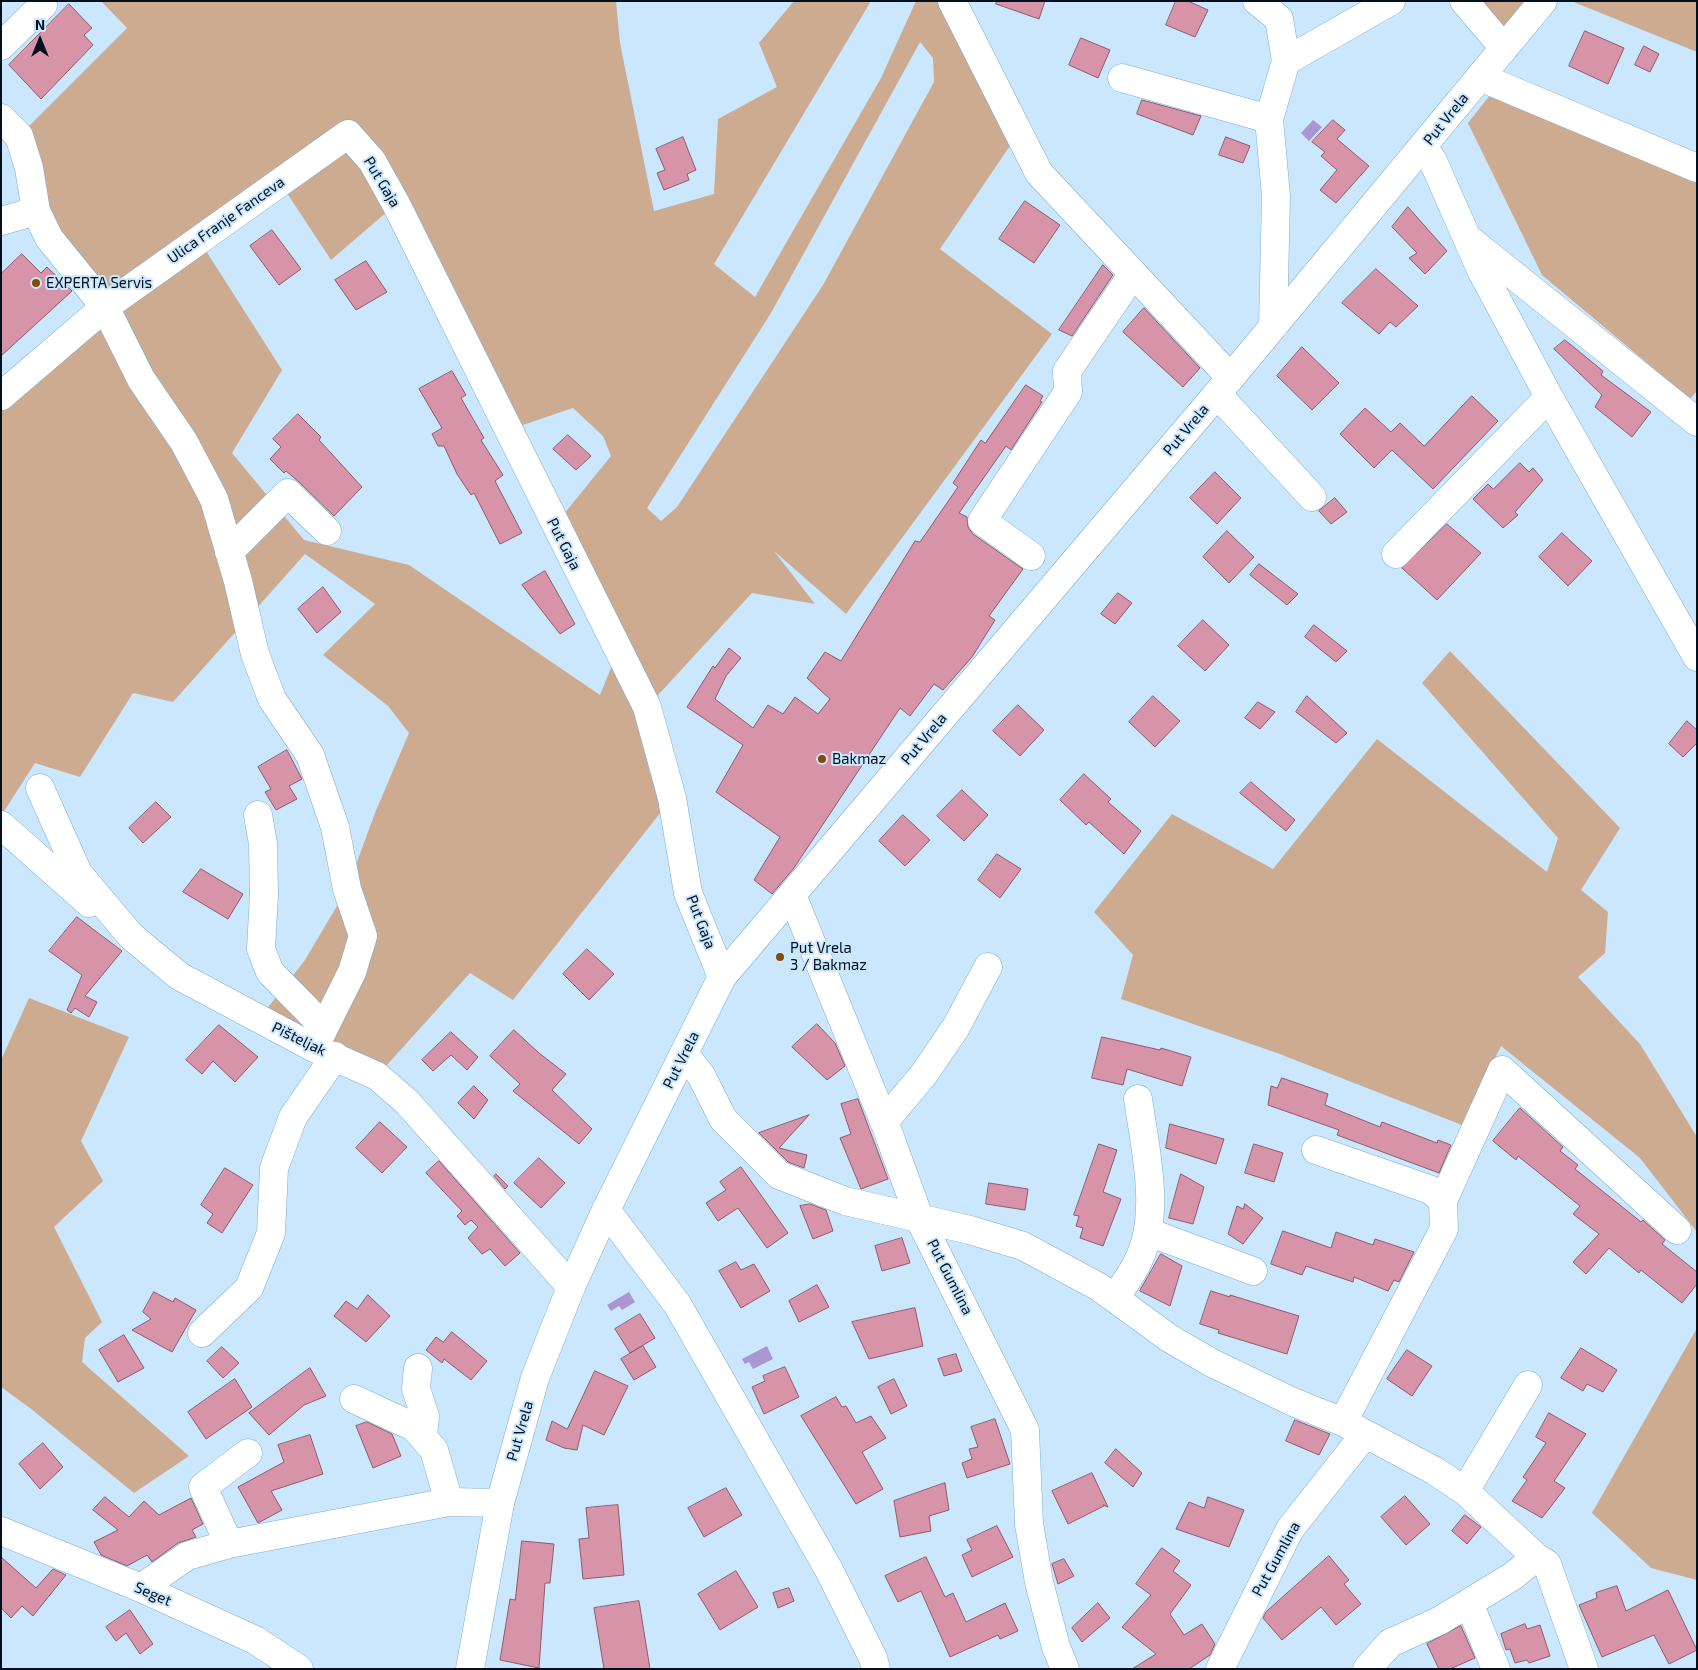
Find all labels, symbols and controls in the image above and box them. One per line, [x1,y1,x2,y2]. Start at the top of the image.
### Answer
north arrow [15,15,65,65]
text: N [35,16,45,33]
street label: Put Vrela [1420,89,1472,149]
street label: Put Gaja [360,153,404,211]
street label: Ulica Franje Fanceva [164,173,288,267]
place label: EXPERTA Servis [46,274,152,292]
marker: EXPERTA Servis [30,277,42,289]
street label: Put Vrela [1159,401,1213,459]
street label: Put Gaja [543,515,585,573]
street label: Put Vrela [897,710,951,768]
place label: Bakmaz [832,750,886,768]
marker: Bakmaz [816,753,828,765]
street label: Put Gaja [683,893,719,951]
place label: Put Vrela 3 / Bakmaz [790,939,867,974]
marker: Put Vrela 3 / Bakmaz [774,951,786,963]
street label: Pišteljak [269,1018,329,1060]
street label: Put Vrela [659,1028,703,1092]
street label: Put Gumlina [923,1236,977,1318]
street label: Put Vrela [503,1399,537,1463]
street label: Put Gumlina [1248,1518,1304,1600]
street label: Seget [132,1578,174,1610]

